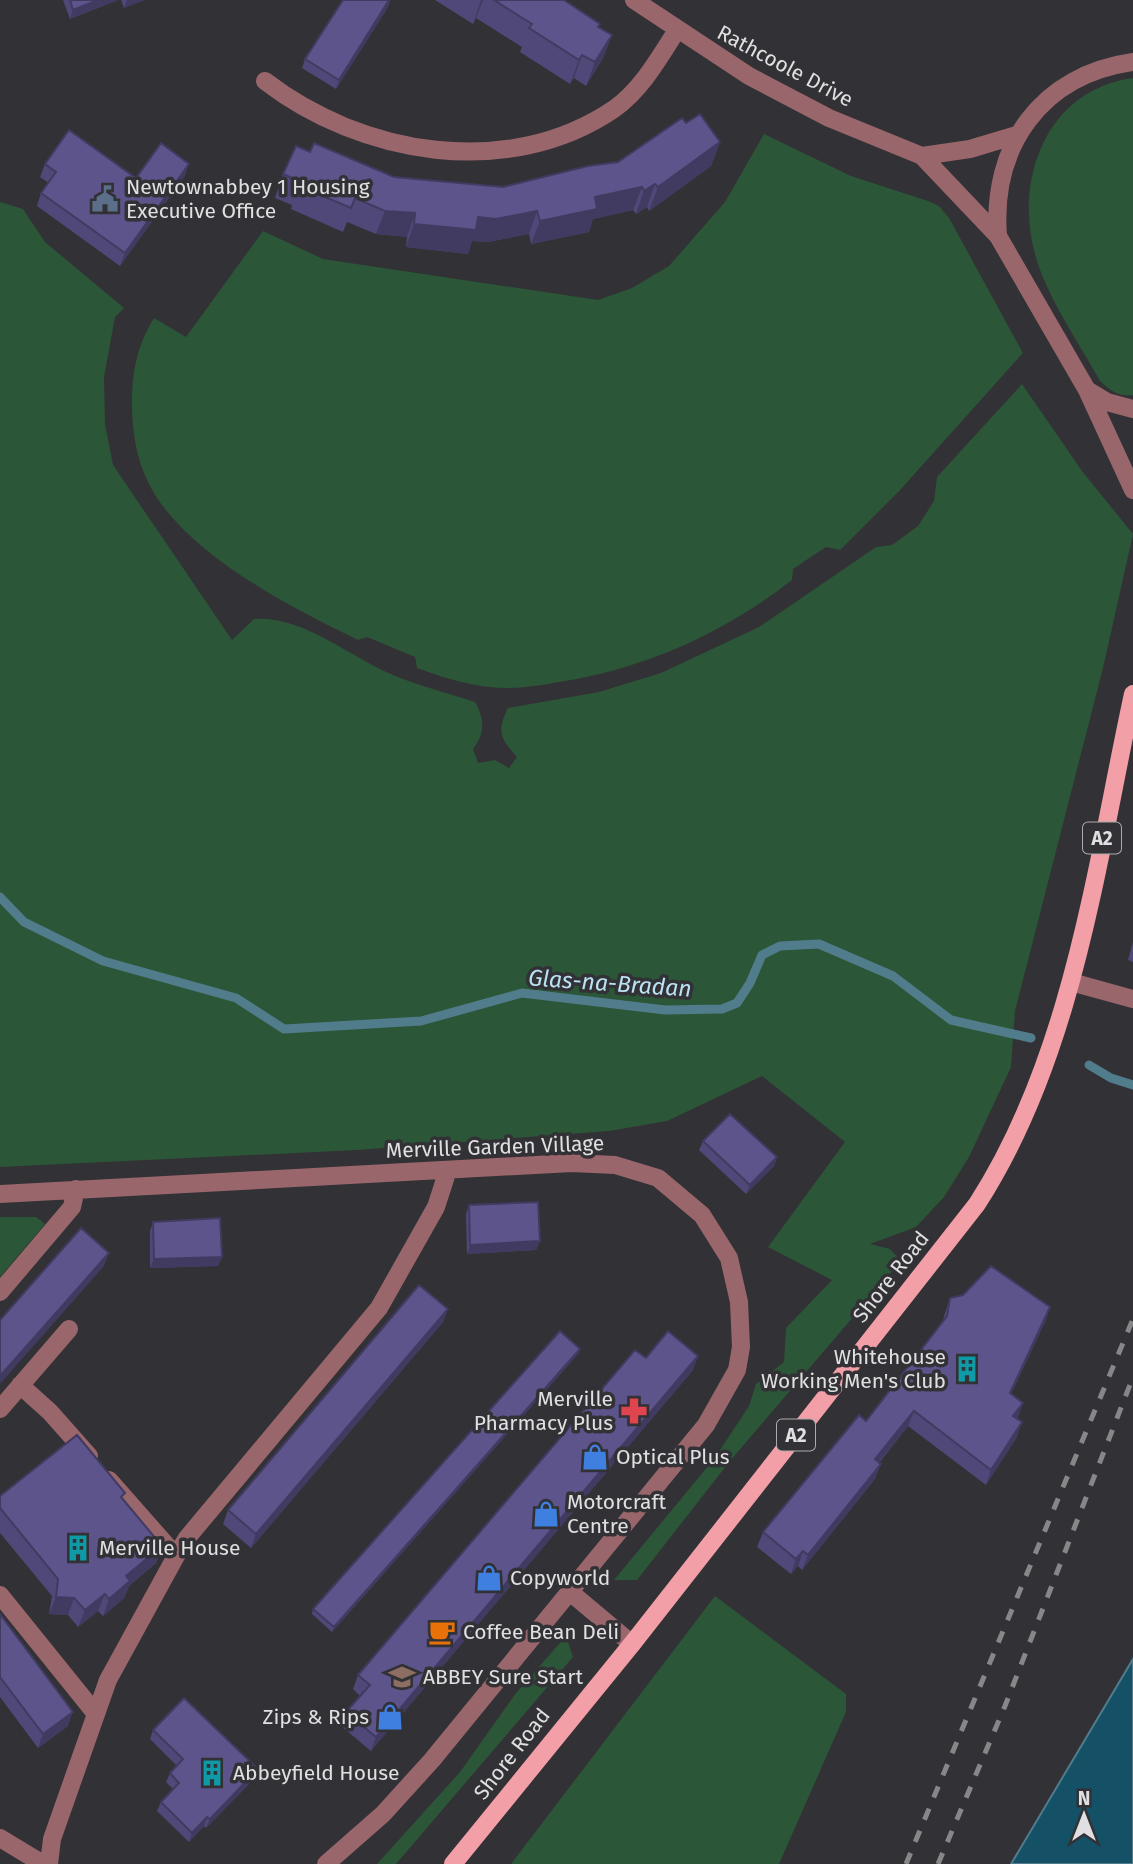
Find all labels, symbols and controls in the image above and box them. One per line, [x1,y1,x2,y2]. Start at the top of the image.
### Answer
street label: Rathcoole Drive [713,19,857,113]
place label: Newtownabbey 1 Housing Executive Office [126,174,370,224]
public building icon: Newtownabbey 1 Housing Executive Office [90,184,120,214]
road number: A2 [1083,822,1121,853]
water label: Glas-na-Bradan [527,963,693,1003]
street label: Merville Garden Village [385,1130,605,1164]
street label: Shore Road [847,1226,935,1328]
place label: Whitehouse Working Men's Club [761,1344,946,1394]
building icon: Whitehouse Working Men's Club [952,1354,982,1384]
place label: Merville Pharmacy Plus [474,1386,613,1436]
pharmacy icon: Merville Pharmacy Plus [619,1396,649,1426]
road number: A2 [777,1420,815,1450]
shop icon: Optical Plus [580,1442,610,1472]
place label: Optical Plus [616,1444,730,1470]
place label: Motorcraft Centre [567,1489,666,1539]
shop icon: Motorcraft Centre [531,1499,561,1529]
building icon: Merville House [63,1533,93,1563]
place label: Merville House [99,1535,240,1561]
shop icon: Copyworld [474,1563,504,1593]
place label: Copyworld [510,1565,610,1591]
cafe icon: Coffee Bean Deli [427,1617,457,1647]
place label: Coffee Bean Deli [463,1619,619,1645]
school or university icon: ABBEY Sure Start [387,1662,417,1692]
place label: ABBEY Sure Start [423,1664,583,1690]
shop icon: Zips & Rips [375,1702,405,1732]
street label: Shore Road [468,1703,556,1805]
place label: Zips & Rips [262,1704,369,1730]
building icon: Abbeyfield House [197,1758,227,1788]
place label: Abbeyfield House [233,1760,399,1786]
north arrow [1049,1780,1119,1850]
text: N [1078,1787,1090,1810]

